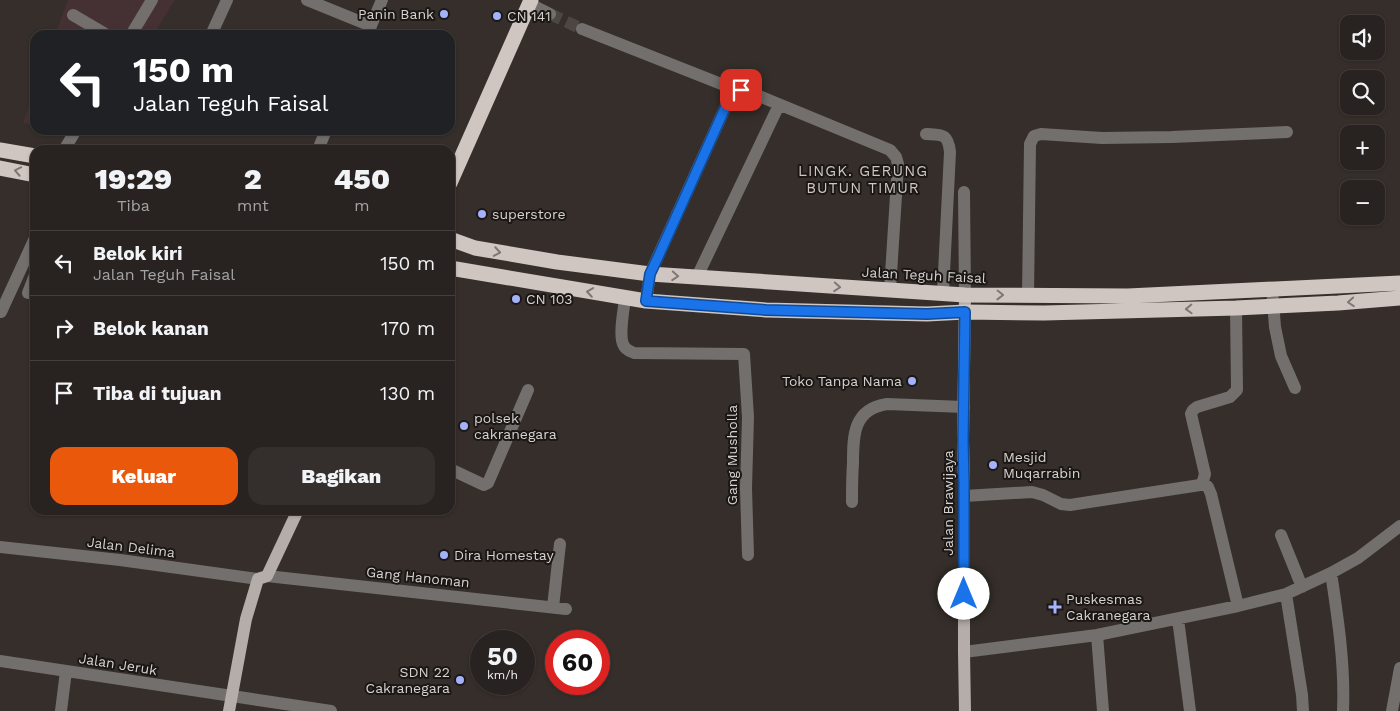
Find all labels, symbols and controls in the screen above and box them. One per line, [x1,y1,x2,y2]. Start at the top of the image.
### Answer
place label: Panin Bank [358,6,434,22]
marker: Panin Bank [438,8,450,20]
place label: CN 141 [507,8,551,24]
marker: CN 141 [491,10,503,22]
map controls [1340,15,1385,225]
button: sound [1340,15,1385,60]
text: 150 m [133,49,234,91]
icon: left [50,50,115,115]
pin [720,69,762,111]
button: search [1340,70,1385,115]
icon: arrive [727,76,755,104]
text: Jalan Teguh Faisal [133,91,329,116]
button: + [1340,125,1385,170]
text: 19:29 [95,161,172,196]
text: 2 [244,161,262,196]
text: 450 [333,161,390,196]
district label: LINGK. GERUNG BUTUN TIMUR [798,162,928,197]
one-way arrow [13,167,22,177]
button: − [1340,180,1385,225]
text: Tiba [117,196,150,215]
text: mnt [237,196,269,215]
text: m [354,196,369,215]
place label: superstore [492,206,566,222]
marker: superstore [476,208,488,220]
text: Belok kiri [93,242,183,265]
one-way arrow [493,246,501,257]
icon: left [50,249,78,277]
text: 150 m [380,252,435,275]
street label: Jalan Teguh Faisal [861,264,987,286]
text: Jalan Teguh Faisal [93,265,235,284]
one-way arrow [671,270,679,281]
one-way arrow [834,281,842,292]
one-way arrow [586,288,595,298]
one-way arrow [996,290,1004,301]
place label: CN 103 [526,291,572,307]
marker: CN 103 [510,293,522,305]
one-way arrow [1347,296,1355,307]
one-way arrow [1185,304,1192,314]
icon: right [50,314,78,342]
text: Belok kanan [93,317,209,340]
text: 170 m [381,317,435,340]
place label: Toko Tanpa Nama [782,373,902,389]
marker: Toko Tanpa Nama [906,375,918,387]
icon: arrive [50,379,78,407]
text: Tiba di tujuan [93,382,222,405]
text: 130 m [380,382,435,405]
street label: Gang Musholla [724,405,740,505]
place label: polsek cakranegara [474,410,557,442]
marker: polsek cakranegara [458,420,470,432]
button: Keluar [50,447,238,505]
button: Bagikan [248,447,435,505]
place label: Mesjid Muqarrabin [1003,449,1081,481]
street label: Jalan Brawijaya [940,450,956,556]
marker: Mesjid Muqarrabin [987,459,999,471]
street label: Jalan Delima [86,534,176,560]
place label: Dira Homestay [454,547,554,563]
marker: Dira Homestay [438,549,450,561]
street label: Gang Hanoman [365,564,471,590]
position arrow [937,567,989,619]
place label: Puskesmas Cakranegara [1066,591,1151,623]
marker: Puskesmas Cakranegara [1048,600,1062,614]
speed limit sign: 60 [545,630,610,695]
text: 50 [487,642,518,671]
street label: Jalan Jeruk [78,650,158,678]
place label: SDN 22 Cakranegara [366,664,450,696]
text: km/h [487,668,518,682]
marker: SDN 22 Cakranegara [454,674,466,686]

